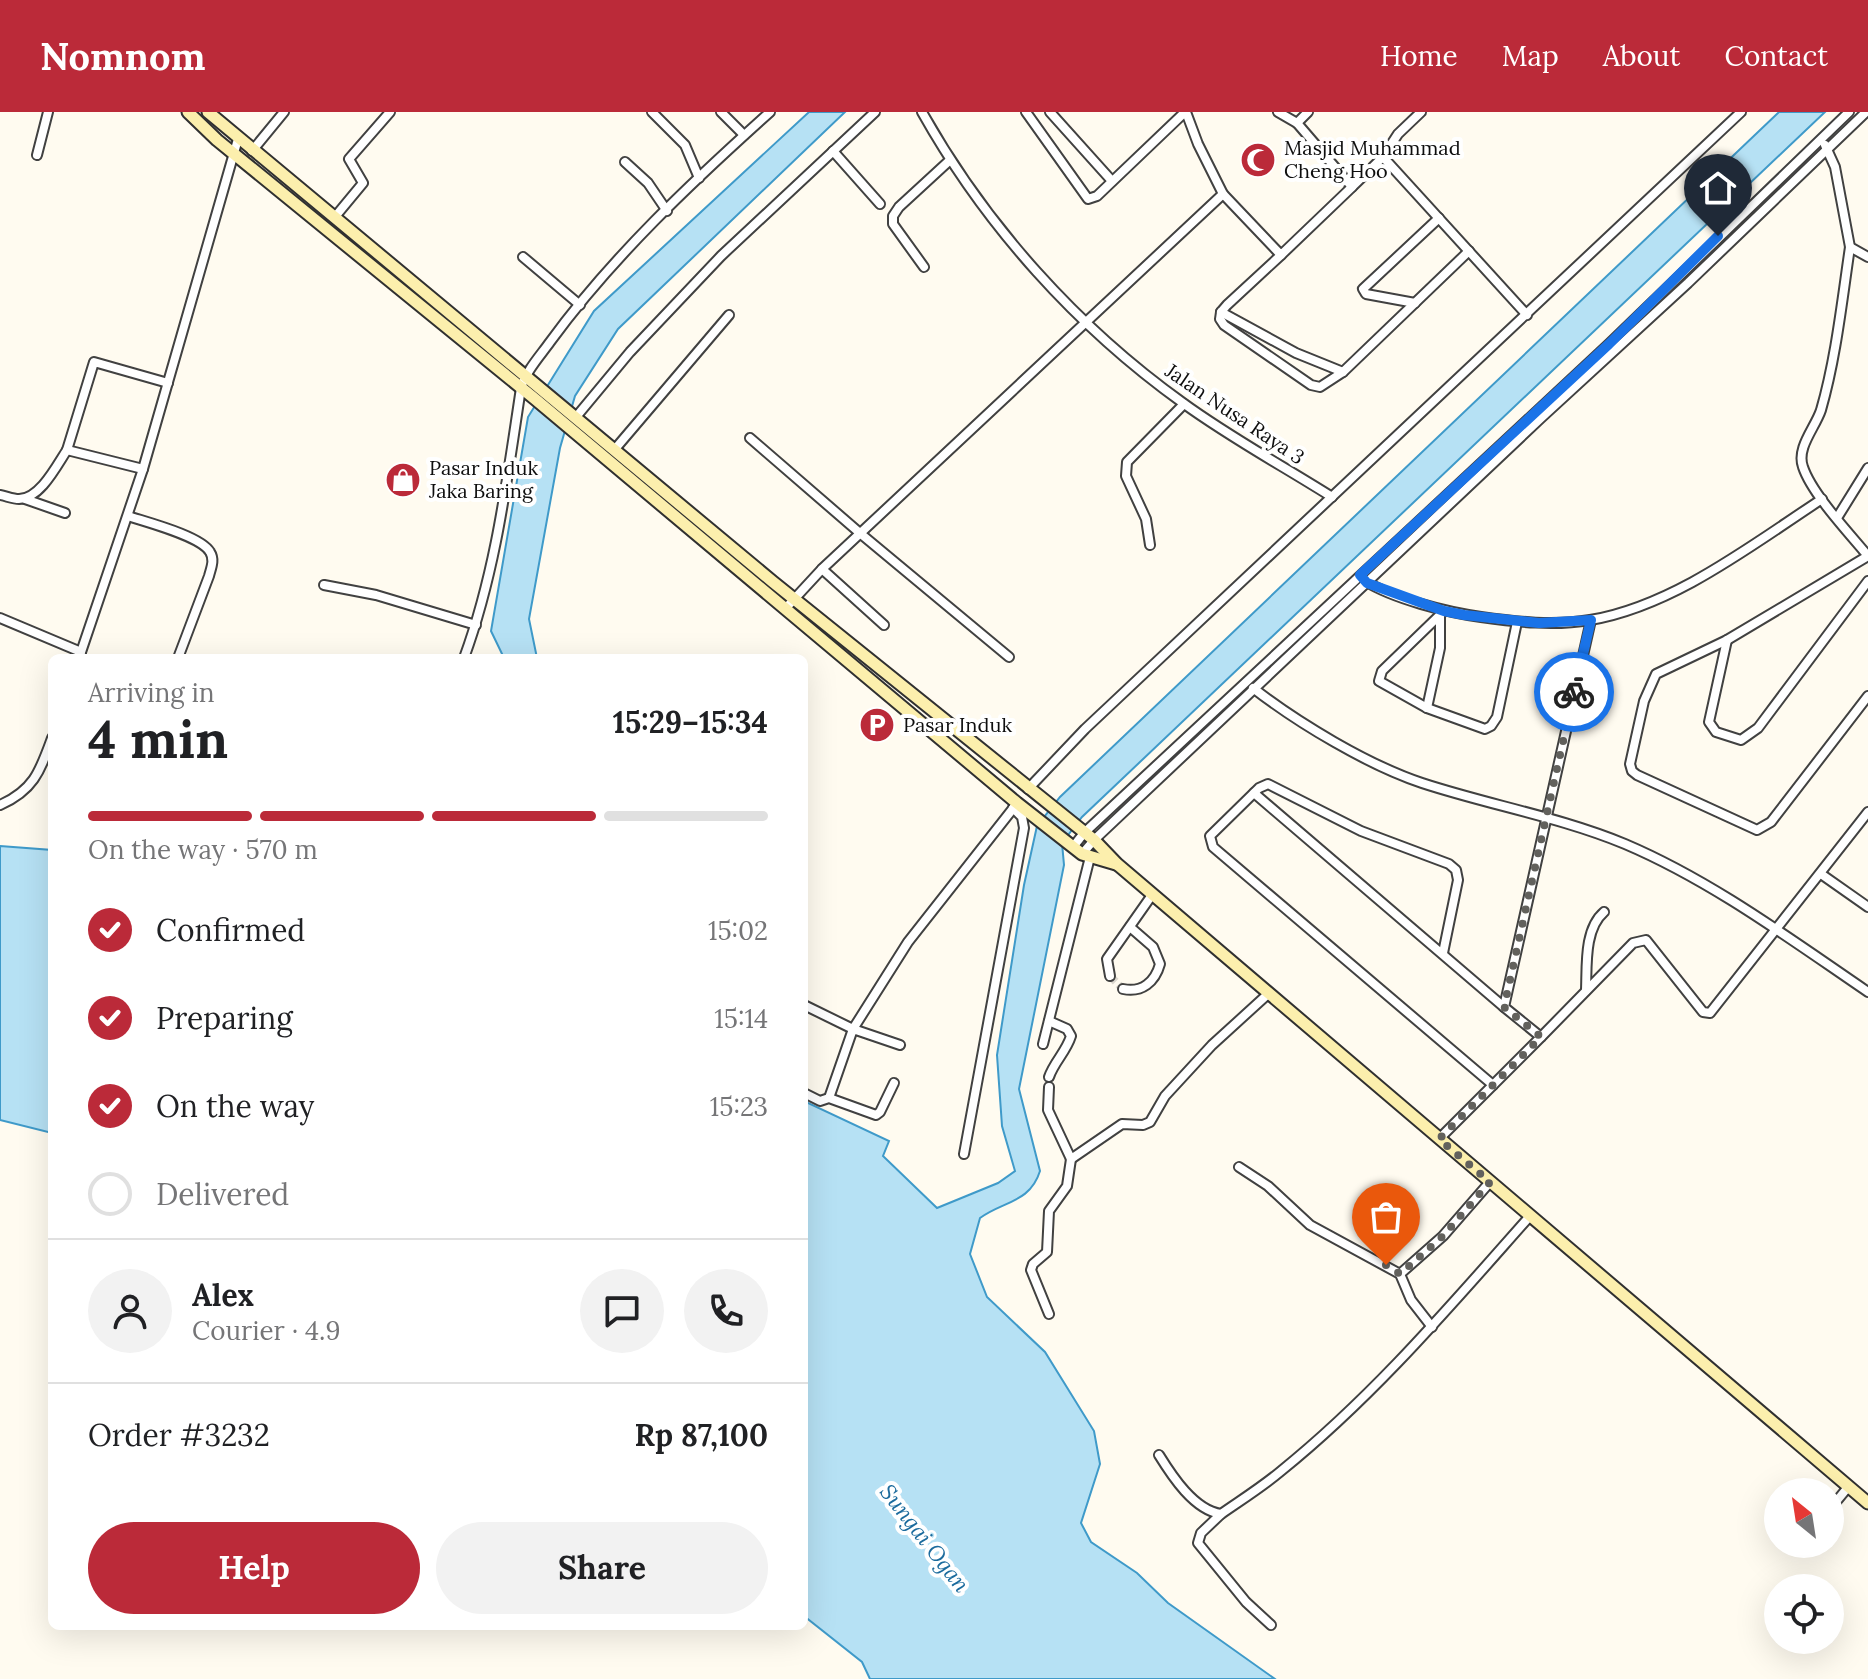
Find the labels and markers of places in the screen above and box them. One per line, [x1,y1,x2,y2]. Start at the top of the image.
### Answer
place label: Masjid Muhammad Cheng Hoo [1284,135,1461,183]
mosque icon: Masjid Muhammad Cheng Hoo [1239,141,1277,179]
pin [1684,154,1752,236]
place label: Pasar Induk Jaka Baring [428,455,538,503]
shop icon: Pasar Induk Jaka Baring [384,461,422,499]
parking icon: Pasar Induk [858,706,896,744]
place label: Pasar Induk [903,712,1012,737]
pin [1352,1183,1420,1265]

